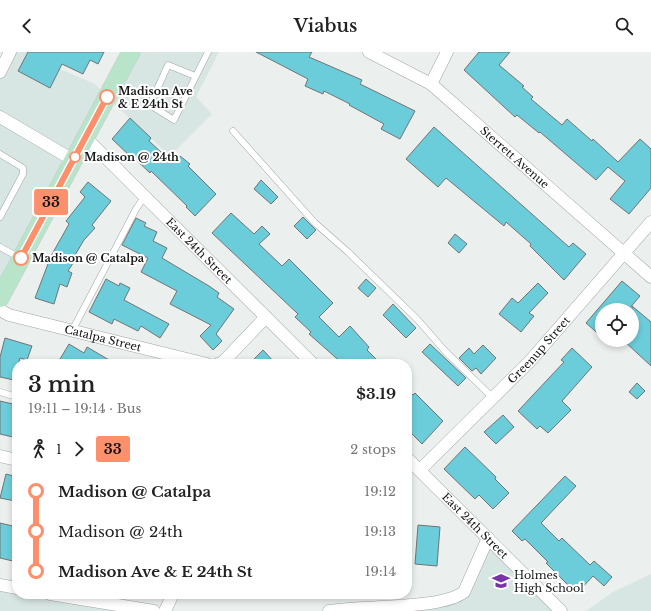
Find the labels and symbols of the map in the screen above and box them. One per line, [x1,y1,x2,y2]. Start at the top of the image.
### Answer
place label: Madison Ave & E 24th St [118,84,193,111]
marker: Madison Ave & E 24th St [99,89,115,105]
street label: Sterrett Avenue [477,123,552,191]
place label: Madison @ 24th [84,150,179,164]
marker: Madison @ 24th [69,151,81,163]
line badge: 33 [33,189,69,215]
street label: East 24th Street [163,215,236,287]
marker: Madison @ Catalpa [13,250,29,266]
place label: Madison @ Catalpa [32,251,145,265]
street label: Greenup Street [505,313,573,386]
street label: Catalpa Street [63,322,144,355]
street label: East 24th Street [439,490,512,562]
place label: Holmes High School [514,568,584,595]
school or university icon: Holmes High School [491,571,511,591]

